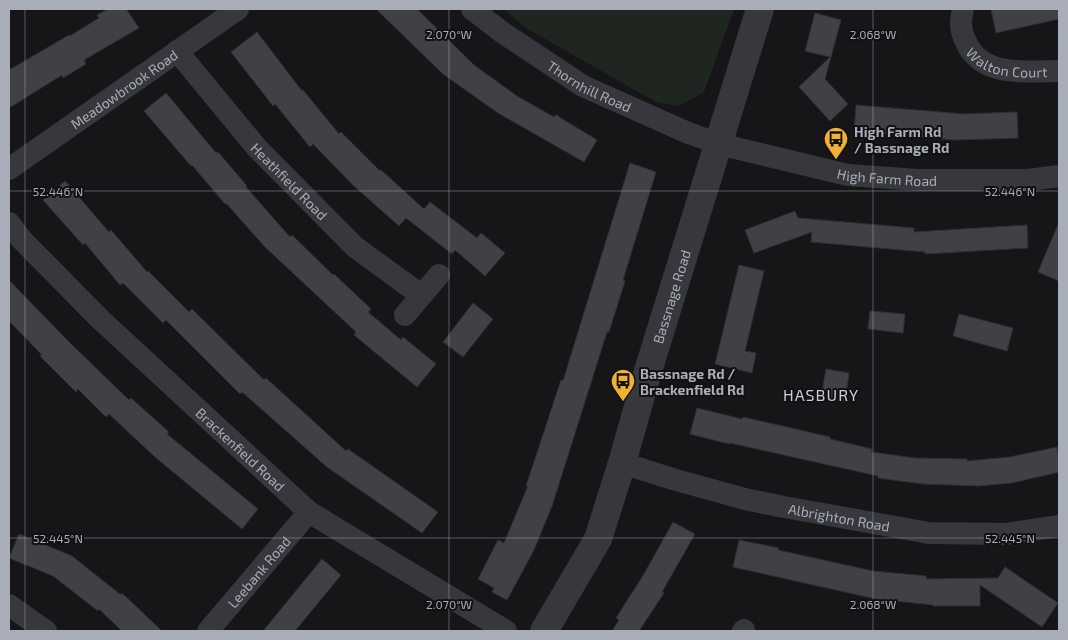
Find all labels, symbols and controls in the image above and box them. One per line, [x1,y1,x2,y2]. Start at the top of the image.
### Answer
text: 2.070°W [426,27,472,41]
text: 2.068°W [850,27,896,41]
street label: Walton Court [963,44,1048,80]
street label: Meadowbrook Road [67,46,181,132]
street label: Thornhill Road [544,56,634,115]
place label: High Farm Rd / Bassnage Rd [854,123,949,156]
bus stop icon: High Farm Rd / Bassnage Rd [823,126,849,160]
street label: Heathfield Road [248,139,331,223]
street label: High Farm Road [835,164,937,189]
text: 52.446°N [33,184,83,198]
text: 52.446°N [985,184,1035,198]
street label: Bassnage Road [649,248,694,345]
place label: Bassnage Rd / Brackenfield Rd [640,365,744,398]
bus stop icon: Bassnage Rd / Brackenfield Rd [610,368,636,402]
district label: HASBURY [783,385,859,404]
street label: Brackenfield Road [193,404,289,494]
street label: Albrighton Road [787,499,891,534]
text: 52.445°N [33,531,83,545]
text: 52.445°N [985,531,1035,545]
street label: Leebank Road [223,532,294,611]
text: 2.070°W [426,597,472,611]
text: 2.068°W [850,597,896,611]

